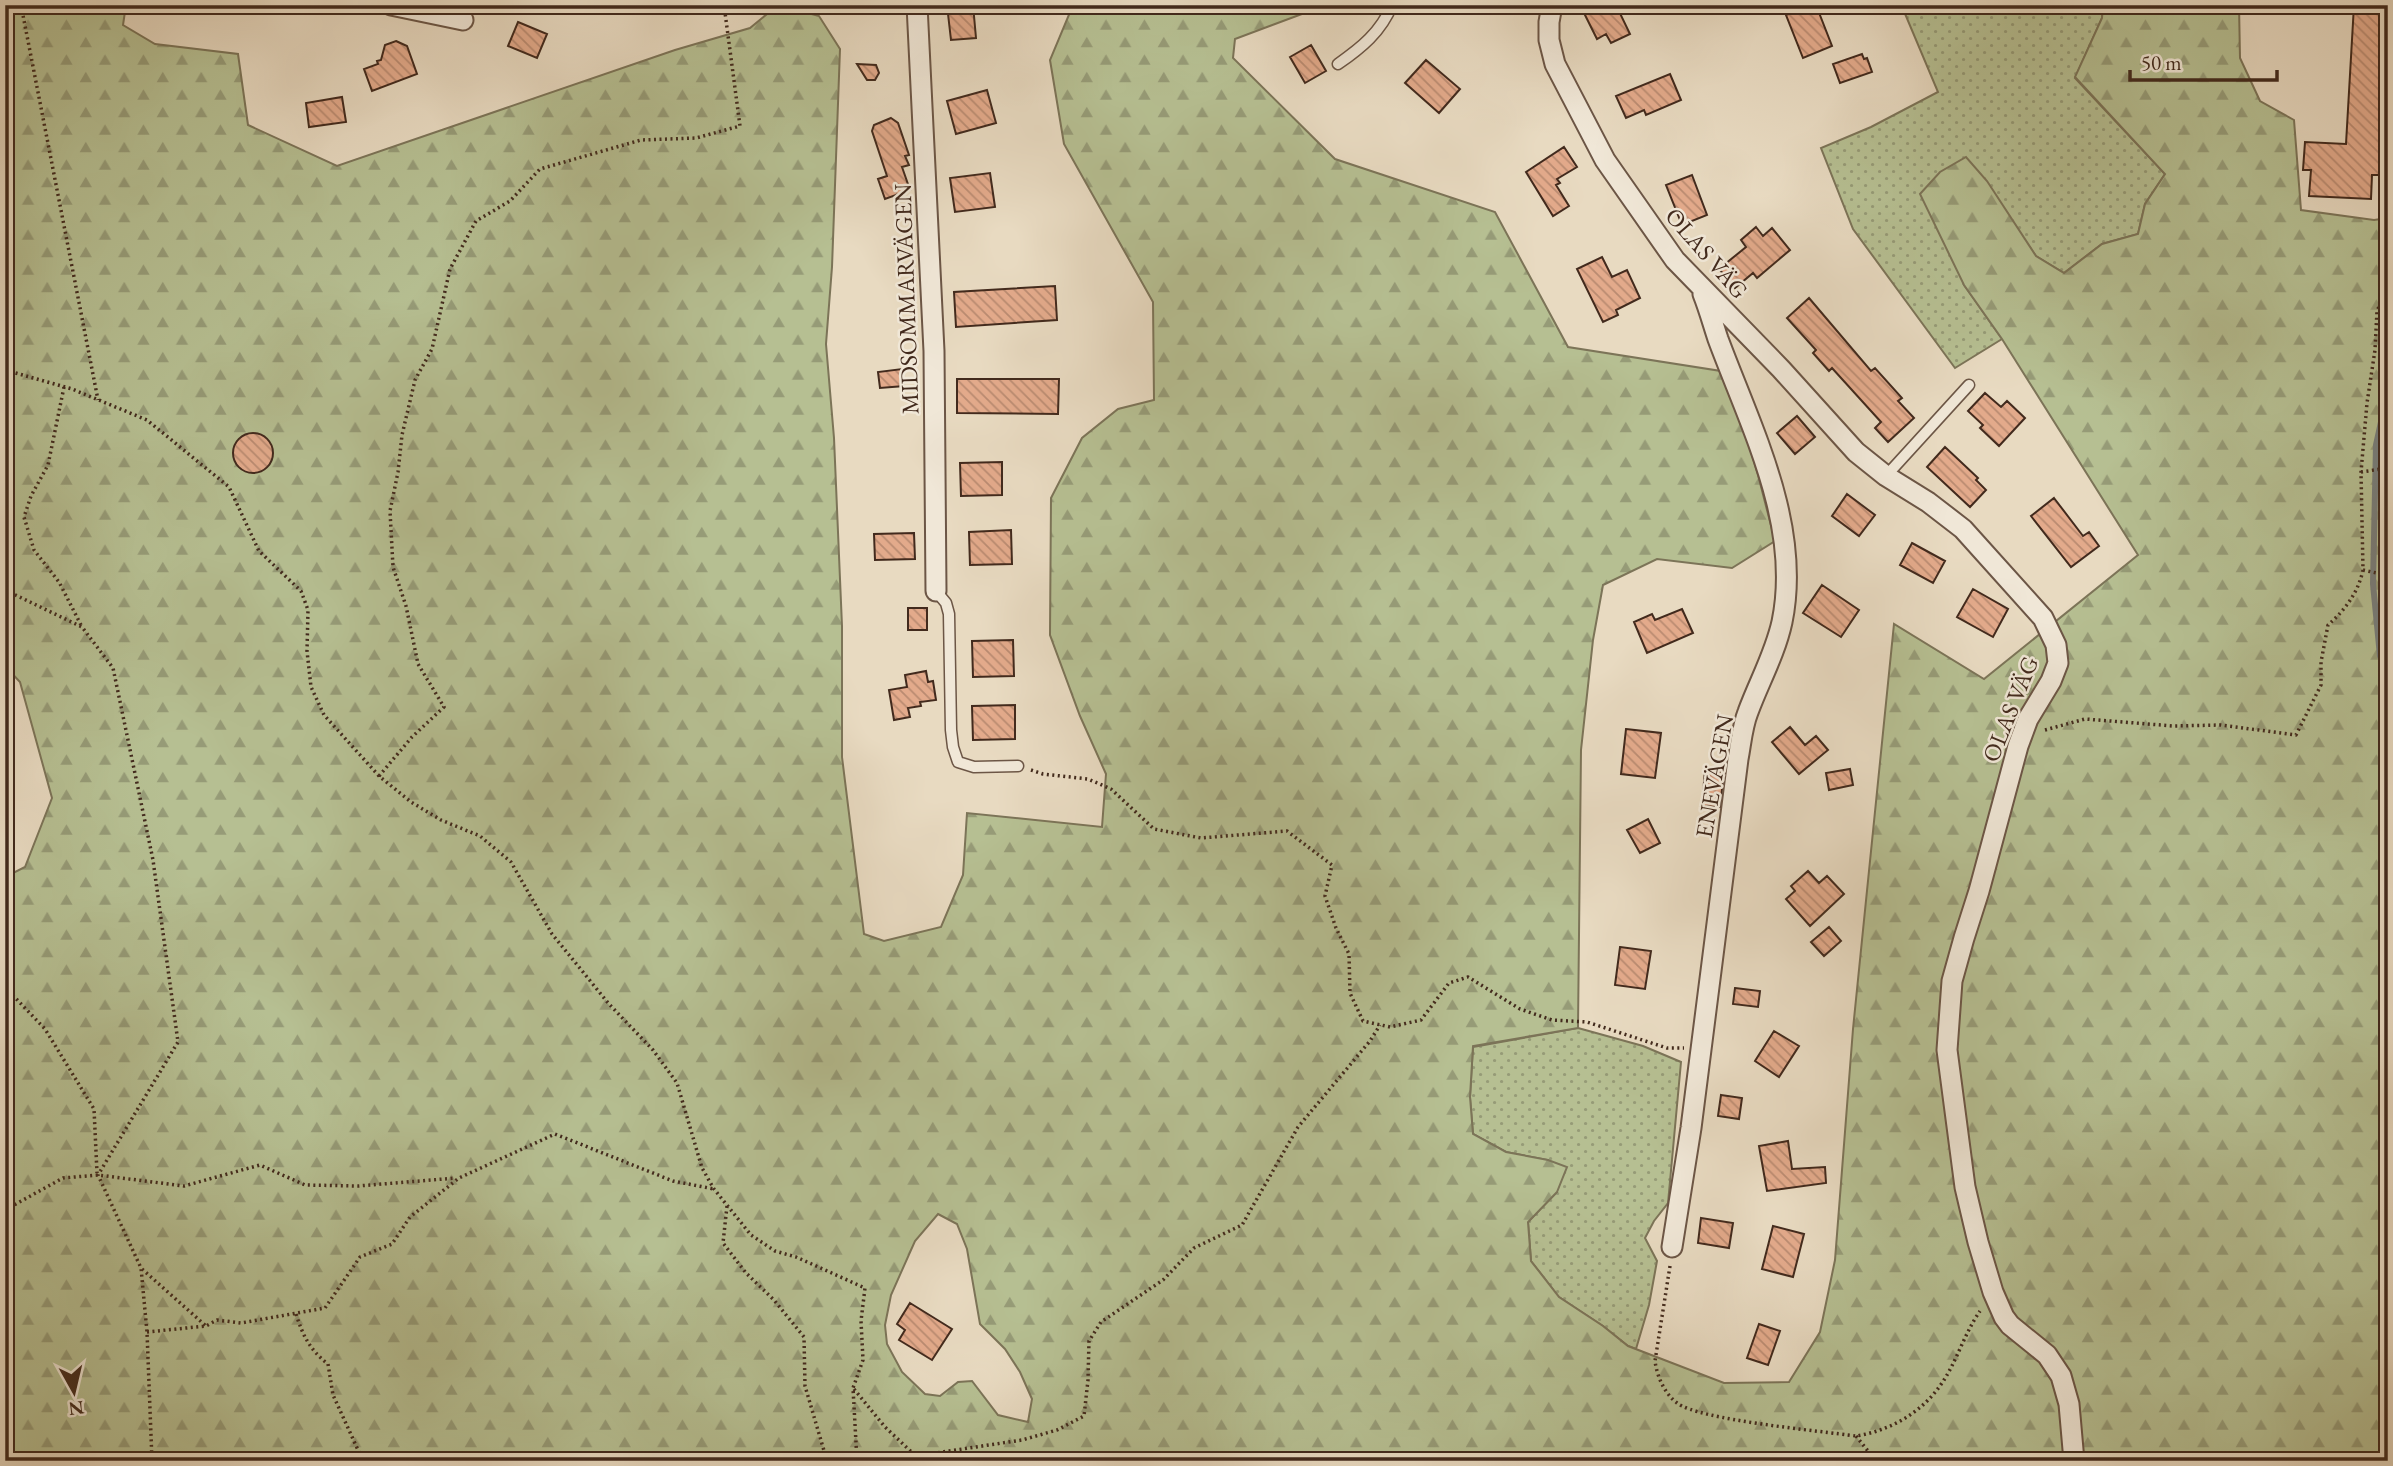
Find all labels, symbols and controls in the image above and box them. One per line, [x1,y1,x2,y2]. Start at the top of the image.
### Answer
scale bar [2130,38,2278,82]
text: 50 m [2141,49,2182,76]
street label: MIDSOMMARVÄGEN [886,183,926,415]
street label: OLAS VÄG [1659,201,1755,305]
street label: OLAS VÄG [1975,652,2045,766]
street label: ENEVÄGEN [1688,712,1740,840]
north arrow [38,1358,108,1428]
text: N [66,1395,86,1422]

